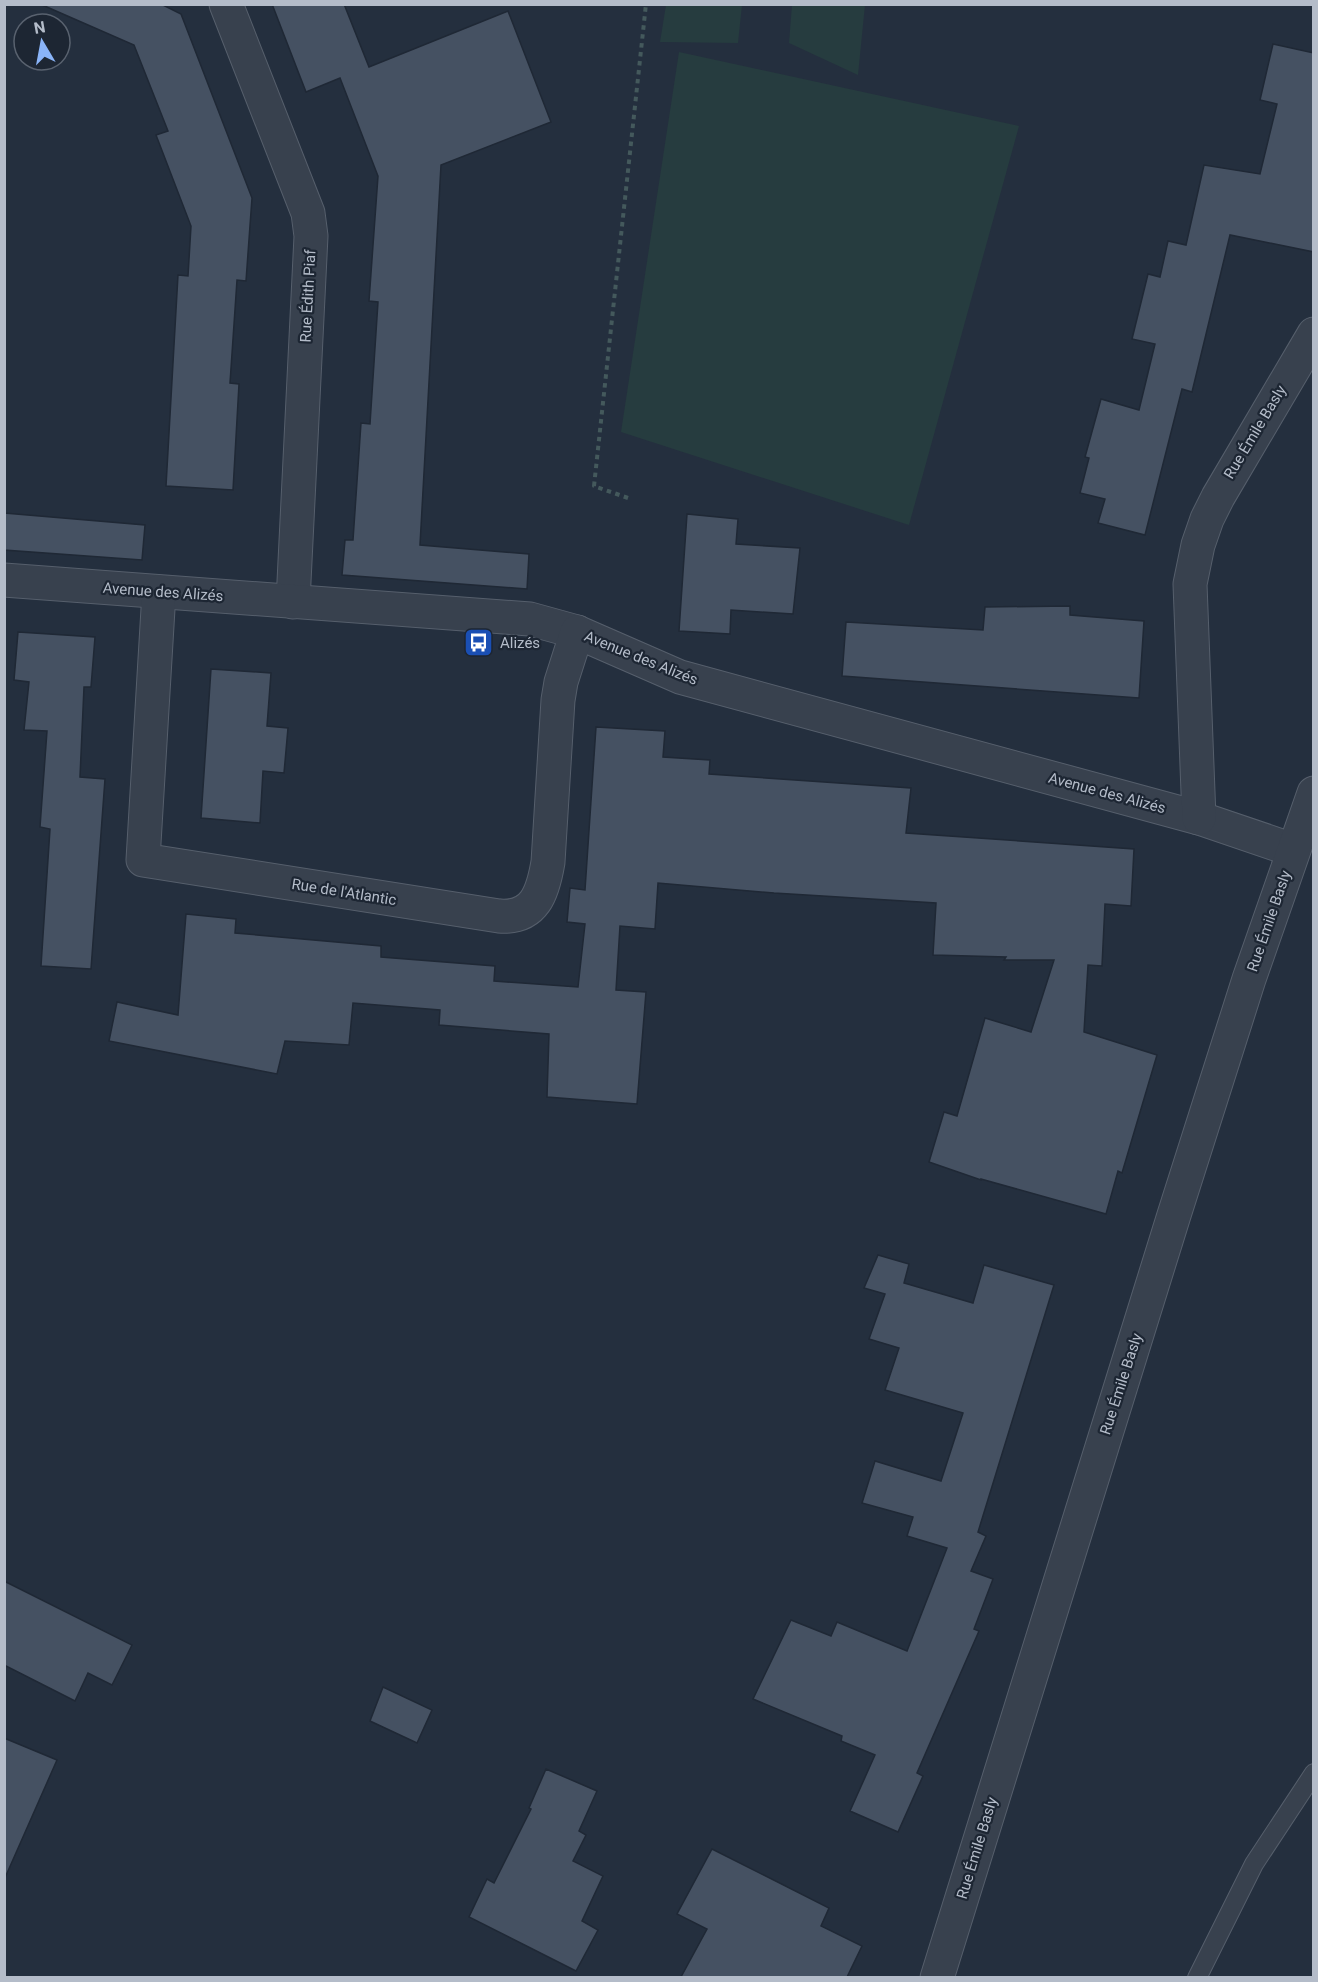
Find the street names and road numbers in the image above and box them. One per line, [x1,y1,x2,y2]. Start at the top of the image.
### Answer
street label: Rue Édith Piaf [297,248,319,343]
street label: Rue Émile Basly [1220,382,1290,482]
street label: Avenue des Alizés [102,579,224,605]
street label: Avenue des Alizés [582,627,700,689]
street label: Avenue des Alizés [1046,769,1168,817]
street label: Rue Émile Basly [1243,868,1295,974]
street label: Rue de l'Atlantic [290,875,398,909]
street label: Rue Émile Basly [1096,1331,1146,1437]
street label: Rue Émile Basly [953,1795,1001,1901]

